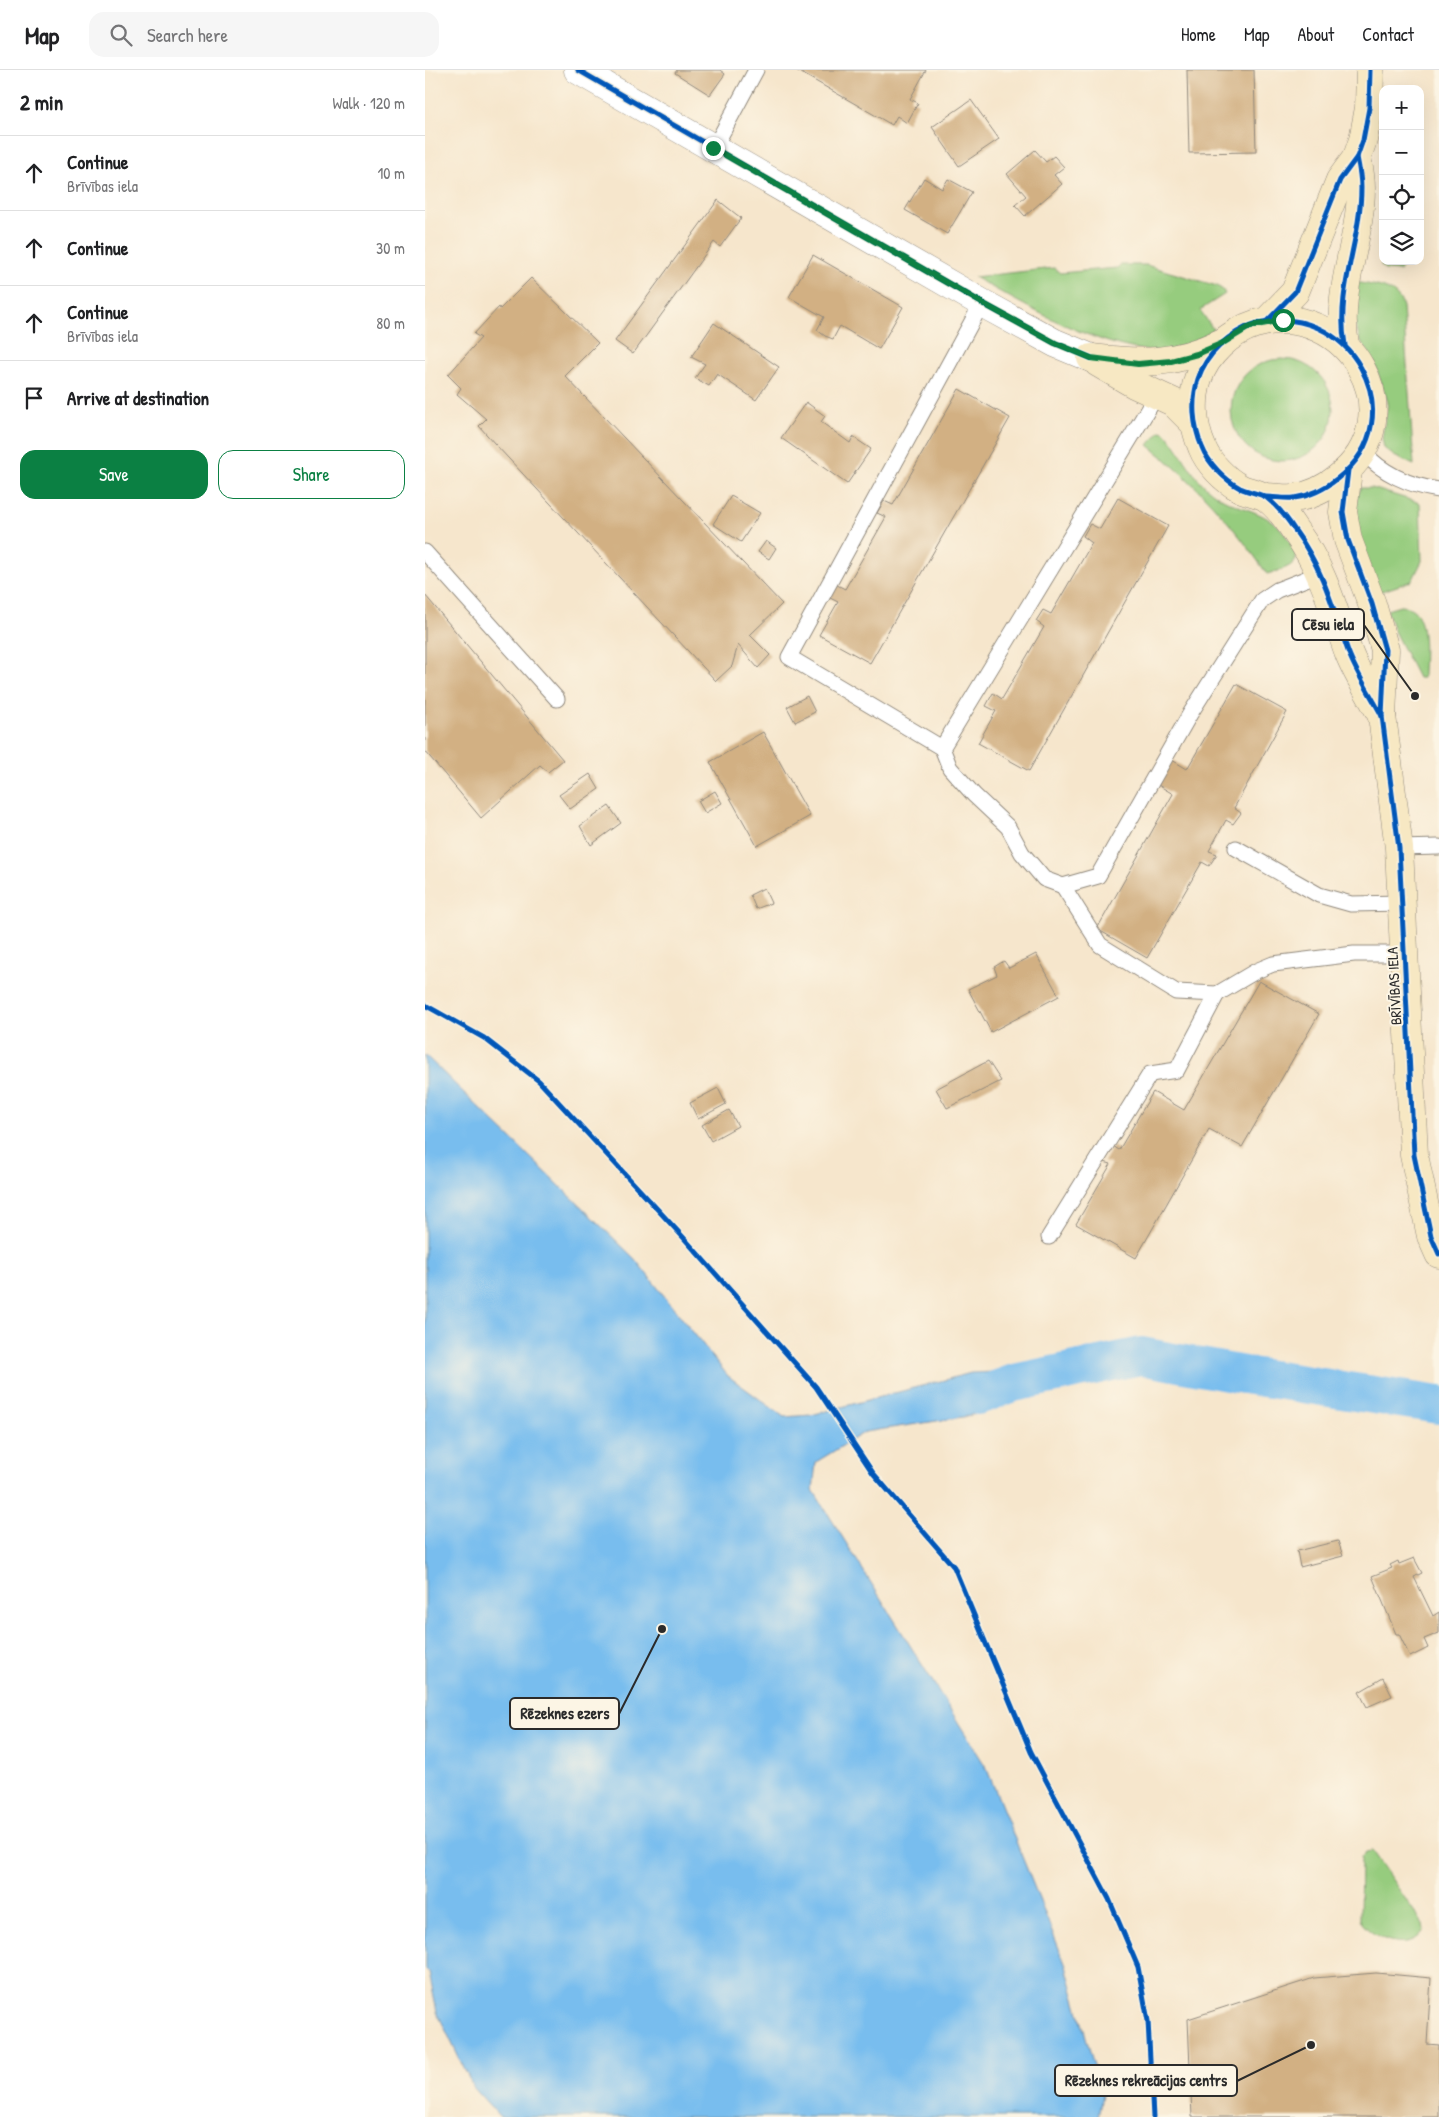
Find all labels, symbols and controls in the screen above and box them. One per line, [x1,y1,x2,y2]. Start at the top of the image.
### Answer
search box [89,12,439,57]
text: Map [25,19,59,51]
icon: search [107,21,135,49]
text: Search here [147,22,228,48]
text: Home [1181,22,1216,47]
text: Map [1244,22,1269,47]
text: About [1297,22,1334,47]
text: Contact [1362,22,1414,47]
map controls [1379,85,1424,265]
button: + [1379,85,1424,130]
text: 2 min [20,88,63,117]
text: Walk · 120 m [332,92,405,114]
button: − [1379,130,1424,175]
route end [702,137,725,160]
text: Continue [67,149,128,175]
icon: ahead [20,159,48,187]
text: 10 m [377,162,405,184]
text: Brīvības iela [67,175,138,197]
button: locate [1379,175,1424,220]
button: layers [1379,220,1424,265]
icon: ahead [20,234,48,262]
text: Continue [67,235,128,261]
text: 30 m [376,237,405,259]
text: Continue [67,299,128,325]
icon: ahead [20,309,48,337]
route start [1272,309,1295,332]
text: 80 m [376,312,405,334]
text: Brīvības iela [67,325,138,347]
icon: arrive [20,384,48,412]
text: Arrive at destination [67,385,209,411]
button: Save [20,450,208,499]
button: Share [218,450,405,499]
callout: Cēsu iela [1292,609,1364,640]
text: Cēsu iela [1302,613,1355,635]
street label: BRĪVĪBAS IELA [1381,946,1407,1026]
callout: Rēzeknes ezers [510,1698,619,1729]
text: Rēzeknes ezers [521,1702,610,1724]
callout: Rēzeknes rekreācijas centrs [1055,2065,1237,2096]
text: Rēzeknes rekreācijas centrs [1065,2069,1228,2091]

